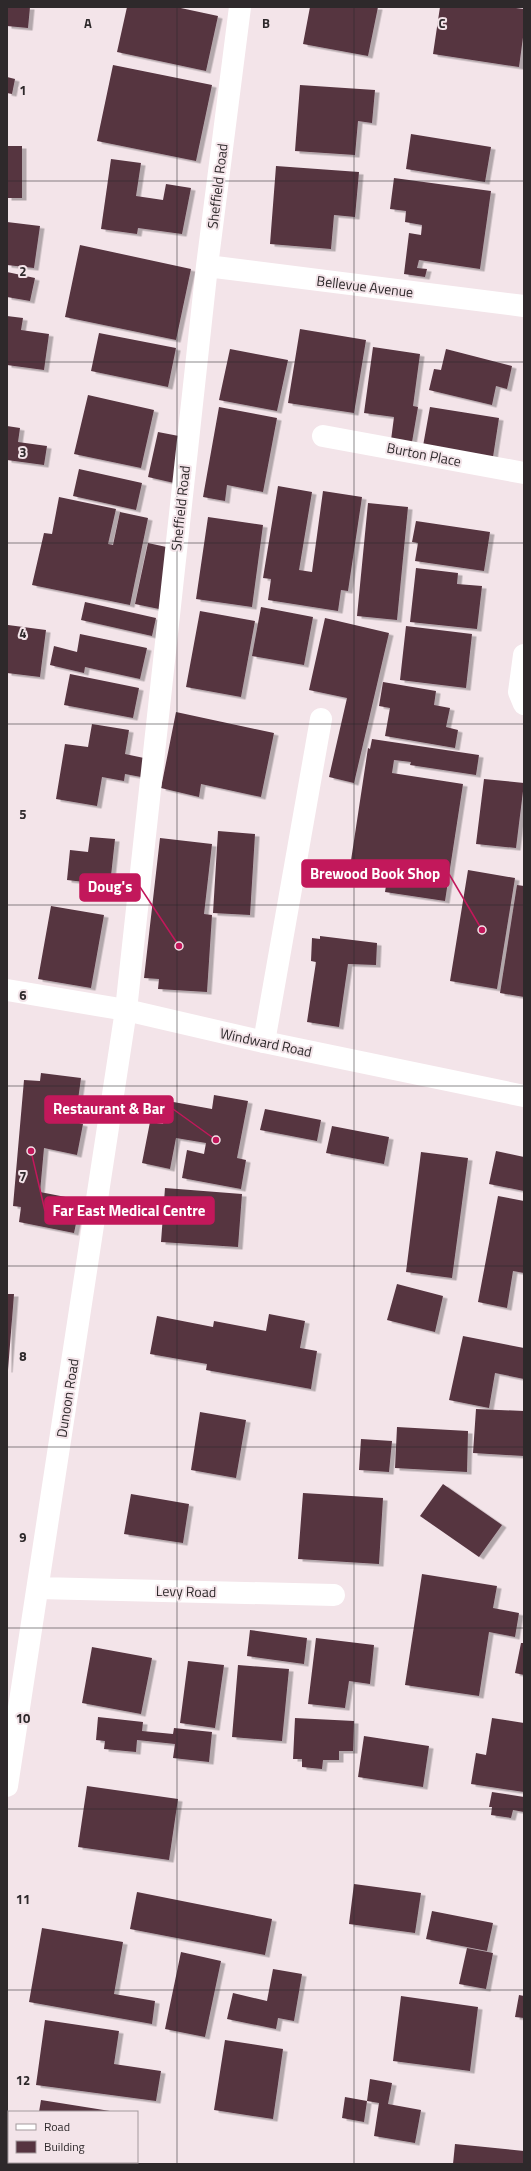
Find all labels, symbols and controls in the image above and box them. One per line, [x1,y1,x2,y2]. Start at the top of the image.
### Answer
text: A [84,13,92,33]
text: B [262,13,270,33]
text: C [438,13,446,33]
text: 1 [19,80,27,100]
street label: Sheffield Road [201,142,233,230]
text: 2 [19,261,27,281]
street label: Bellevue Avenue [315,270,415,302]
street label: Burton Place [385,436,463,472]
text: 3 [19,442,27,462]
street label: Sheffield Road [165,464,195,552]
text: 4 [19,623,27,643]
text: 5 [19,804,27,824]
callout: Brewood Book Shop [302,860,449,887]
text: Brewood Book Shop [310,862,440,885]
callout: Doug's [80,874,140,901]
text: Doug's [88,875,132,898]
text: 6 [19,985,27,1005]
street label: Windward Road [218,1022,314,1062]
callout: Restaurant & Bar [45,1096,173,1123]
text: Restaurant & Bar [53,1097,165,1120]
text: 7 [19,1166,27,1186]
callout: Far East Medical Centre [45,1197,214,1224]
text: Far East Medical Centre [53,1199,206,1222]
text: 8 [19,1346,27,1366]
street label: Dunoon Road [50,1357,84,1439]
text: 9 [19,1527,27,1547]
street label: Levy Road [156,1580,216,1602]
text: 10 [16,1708,30,1728]
text: 11 [16,1889,30,1909]
text: 12 [16,2070,30,2090]
legend [8,2111,138,2163]
text: Road [44,2117,70,2136]
text: Building [44,2137,85,2156]

